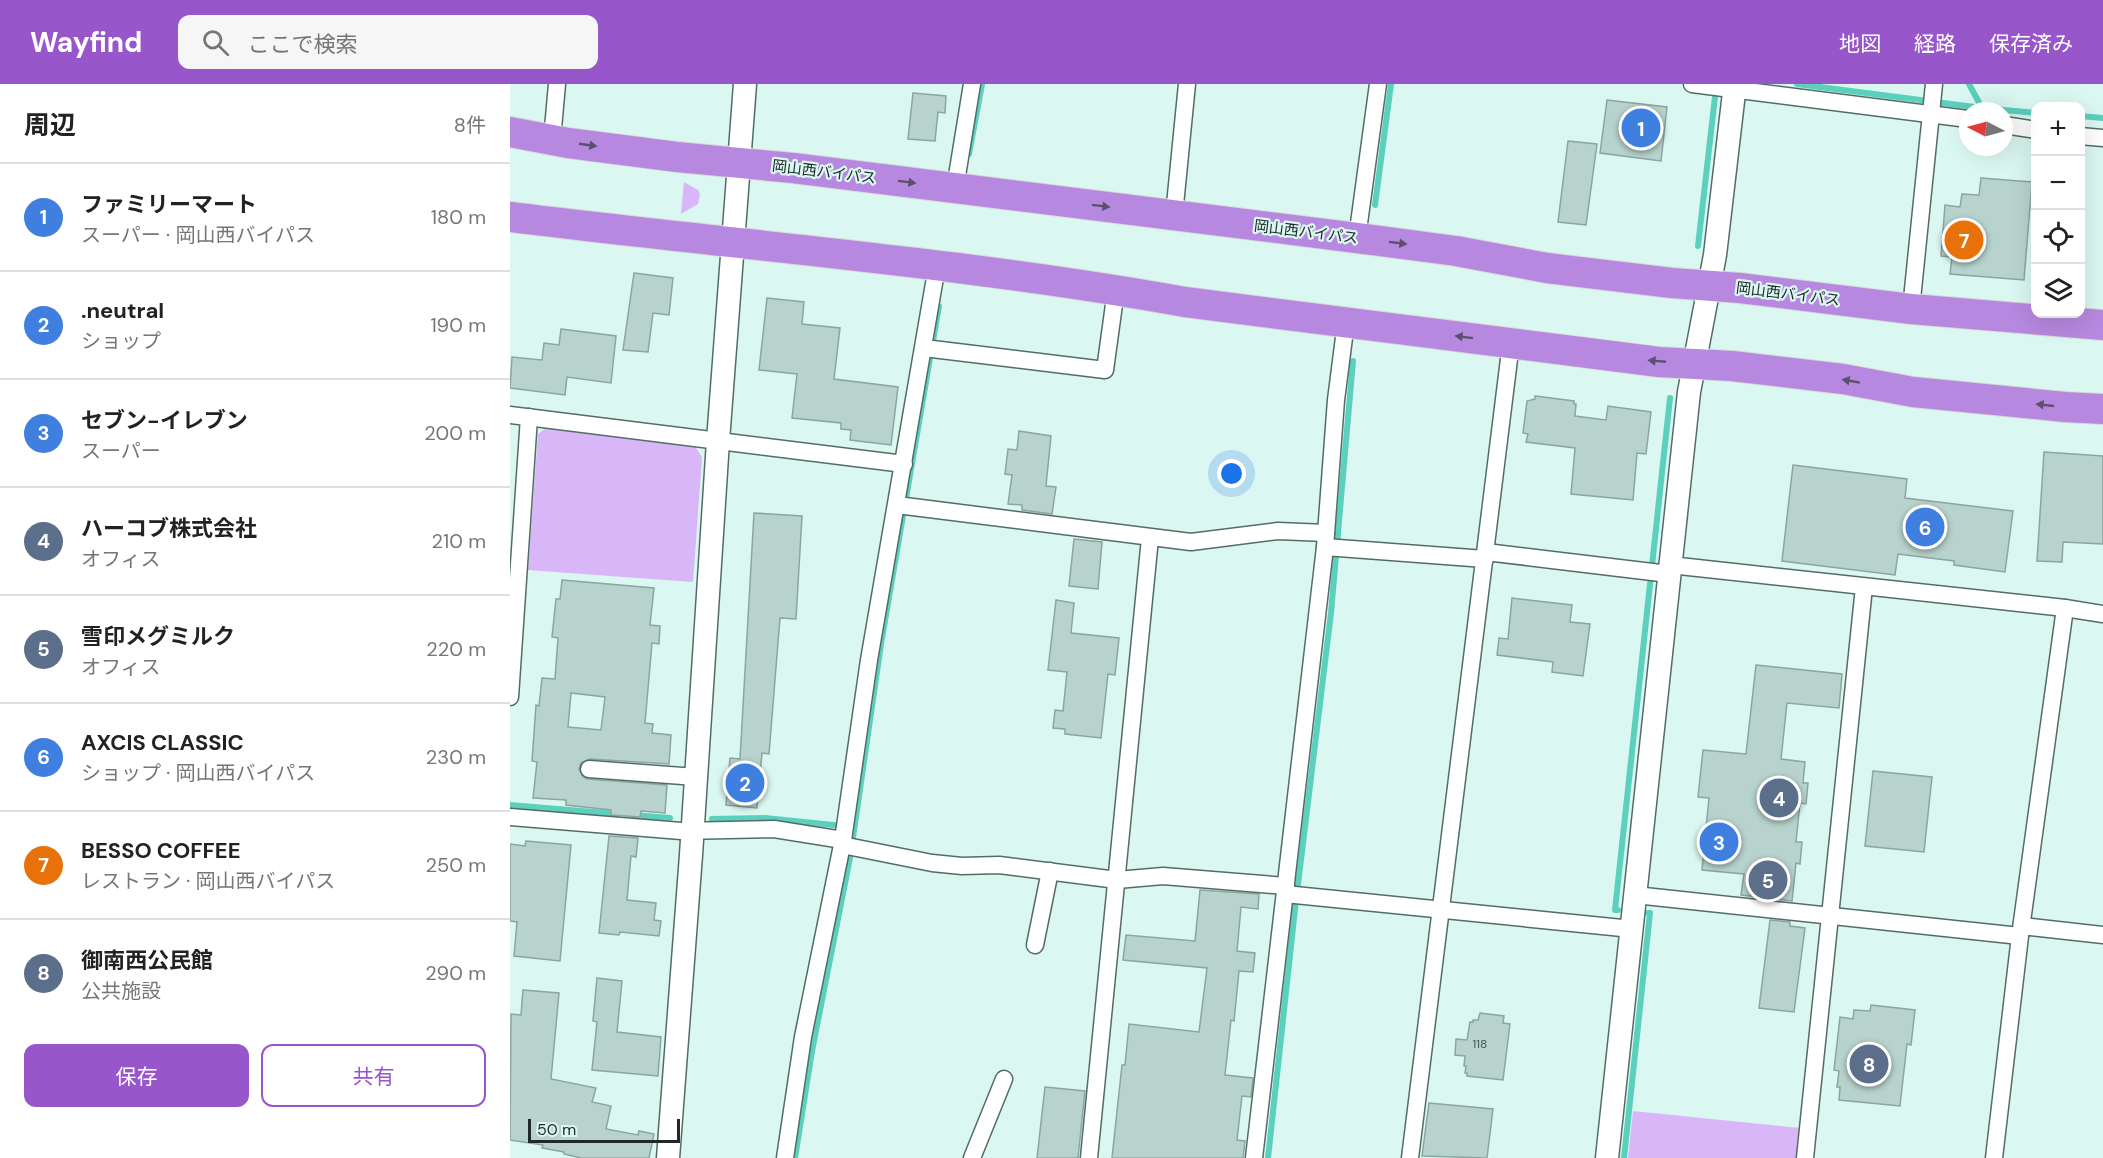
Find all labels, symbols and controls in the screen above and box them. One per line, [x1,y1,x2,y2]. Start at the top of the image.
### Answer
search box [178,15,598,69]
text: Wayfind [30,24,142,61]
icon: search [199,26,232,59]
text: ここで検索 [247,30,357,59]
text: 地図 [1839,30,1881,58]
text: 経路 [1914,30,1956,58]
text: 保存済み [1989,30,2073,58]
north arrow [1959,102,2013,156]
map controls [2031,102,2085,318]
button: + [2031,102,2085,156]
pin: 1 [1622,106,1660,150]
text: 周辺 [24,108,76,142]
text: 8件 [454,112,486,138]
one-way arrow [579,141,598,150]
street label: 岡山西バイパス [771,156,877,188]
button: − [2031,156,2085,210]
one-way arrow [898,177,917,187]
text: ファミリーマート [81,190,257,219]
one-way arrow [1091,201,1110,211]
text: 1 [40,204,47,230]
text: 180 m [431,204,486,230]
button: locate [2031,210,2085,264]
street label: 岡山西バイパス [1253,216,1359,248]
pin: 7 [1944,218,1984,262]
text: スーパー · 岡山西バイパス [81,222,315,248]
one-way arrow [1389,239,1408,248]
button: layers [2031,264,2085,318]
street label: 岡山西バイパス [1735,278,1841,310]
text: .neutral [81,296,164,325]
text: 2 [38,312,49,338]
text: 190 m [430,312,486,338]
text: ショップ [81,328,161,354]
one-way arrow [1454,333,1473,342]
one-way arrow [1648,356,1667,366]
one-way arrow [1842,376,1861,385]
one-way arrow [2035,400,2054,410]
text: セブン-イレブン [81,406,248,435]
text: 3 [37,420,50,446]
text: 200 m [424,420,486,446]
text: スーパー [81,438,161,464]
your location [1217,459,1246,488]
pin: 6 [1906,504,1944,550]
text: ハーコブ株式会社 [81,514,257,543]
text: 4 [37,528,50,554]
text: 210 m [431,528,486,554]
text: オフィス [81,546,161,572]
text: 雪印メグミルク [81,622,235,651]
text: 5 [37,636,50,662]
text: 220 m [426,636,486,662]
text: オフィス [81,654,161,680]
text: AXCIS CLASSIC [81,728,244,757]
text: 6 [37,744,50,770]
text: 230 m [426,744,486,770]
text: ショップ · 岡山西バイパス [81,760,315,786]
pin: 2 [726,760,764,806]
pin: 4 [1760,776,1798,820]
pin: 3 [1700,820,1738,864]
text: BESSO COFFEE [81,836,240,865]
text: 7 [38,852,49,878]
text: 250 m [425,852,486,878]
pin: 5 [1748,858,1788,902]
text: レストラン · 岡山西バイパス [81,868,335,894]
text: 御南西公民館 [81,946,213,975]
text: 8 [37,960,50,986]
text: 290 m [425,960,486,986]
text: 公共施設 [81,978,161,1004]
house number: 118 [1473,1036,1487,1052]
pin: 8 [1850,1042,1888,1086]
button: 保存 [24,1044,249,1107]
button: 共有 [261,1044,486,1107]
scale bar [528,1116,680,1144]
text: 50 m [537,1119,576,1140]

